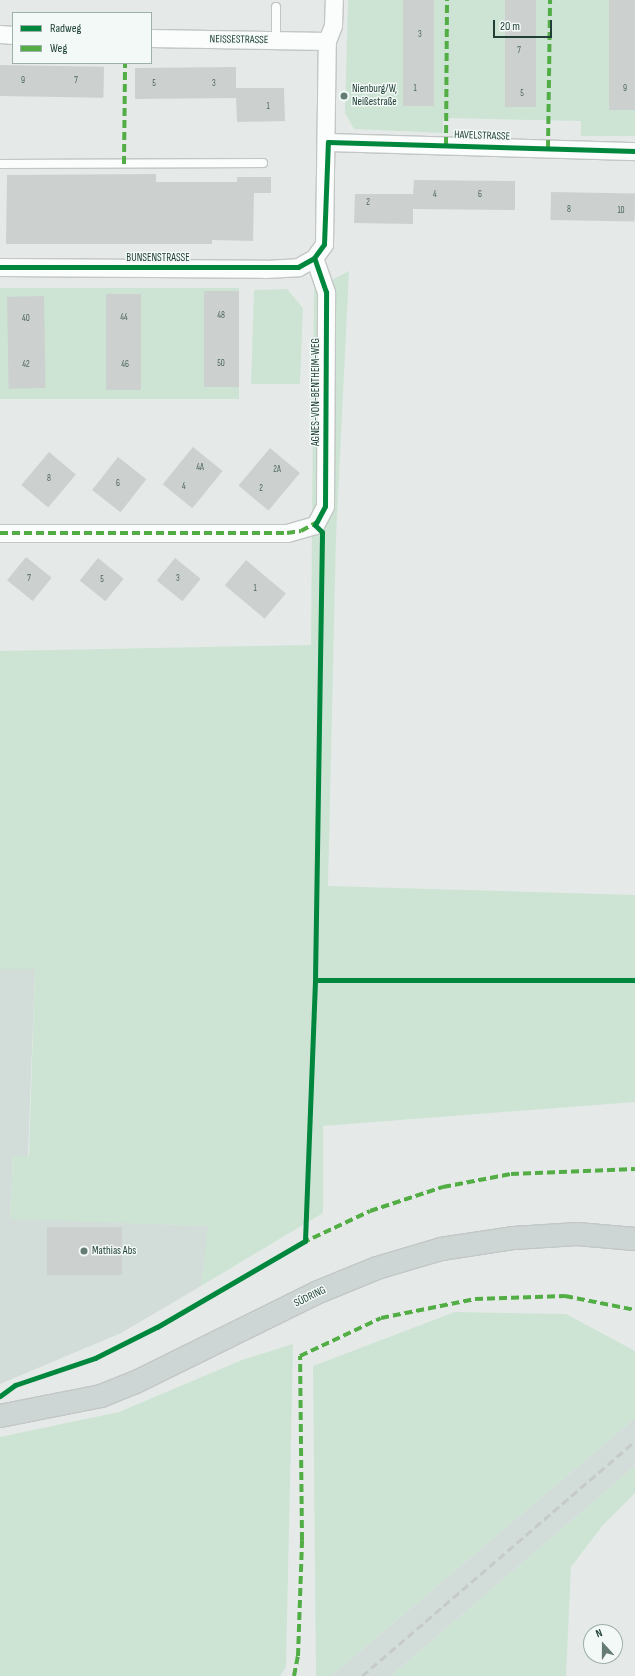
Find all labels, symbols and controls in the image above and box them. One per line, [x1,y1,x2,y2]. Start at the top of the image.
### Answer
legend [12,12,152,64]
scale bar [495,12,554,38]
text: 20 m [500,19,520,34]
text: Radweg [50,21,81,36]
house number: 3 [418,30,422,40]
street label: NEISSESTRASSE [210,33,268,47]
text: Weg [50,41,67,56]
house number: 7 [517,46,521,56]
house number: 9 [21,76,25,86]
house number: 7 [74,76,78,86]
house number: 5 [152,79,156,89]
house number: 3 [212,79,216,89]
place label: Nienburg/W, Neißestraße [352,83,397,109]
house number: 1 [413,84,417,94]
house number: 9 [623,84,627,94]
house number: 5 [520,89,524,99]
marker: Nienburg/W, Neißestraße [339,91,349,101]
house number: 1 [266,102,270,112]
street label: HAVELSTRASSE [454,128,510,144]
house number: 4 [433,190,437,200]
house number: 6 [478,190,482,200]
house number: 2 [366,198,370,208]
house number: 8 [567,205,571,215]
house number: 10 [617,206,625,216]
street label: BUNSENSTRASSE [126,251,190,265]
house number: 48 [217,311,225,321]
house number: 44 [120,313,128,323]
house number: 40 [22,314,30,324]
street label: AGNES-VON-BENTHEIM-WEG [309,338,323,446]
house number: 50 [217,359,225,369]
house number: 42 [22,360,30,370]
house number: 46 [121,360,129,370]
house number: 4A [196,463,204,473]
house number: 2A [273,465,281,475]
house number: 8 [47,474,51,484]
house number: 6 [116,479,120,489]
house number: 4 [182,482,186,492]
house number: 2 [259,484,263,494]
house number: 7 [27,574,31,584]
house number: 3 [176,574,180,584]
house number: 5 [100,575,104,585]
house number: 1 [253,584,257,594]
place label: Mathias Abs [92,1244,136,1258]
marker: Mathias Abs [79,1246,89,1256]
street label: SÜDRING [292,1284,328,1310]
north arrow [583,1624,623,1664]
text: N [594,1626,604,1640]

